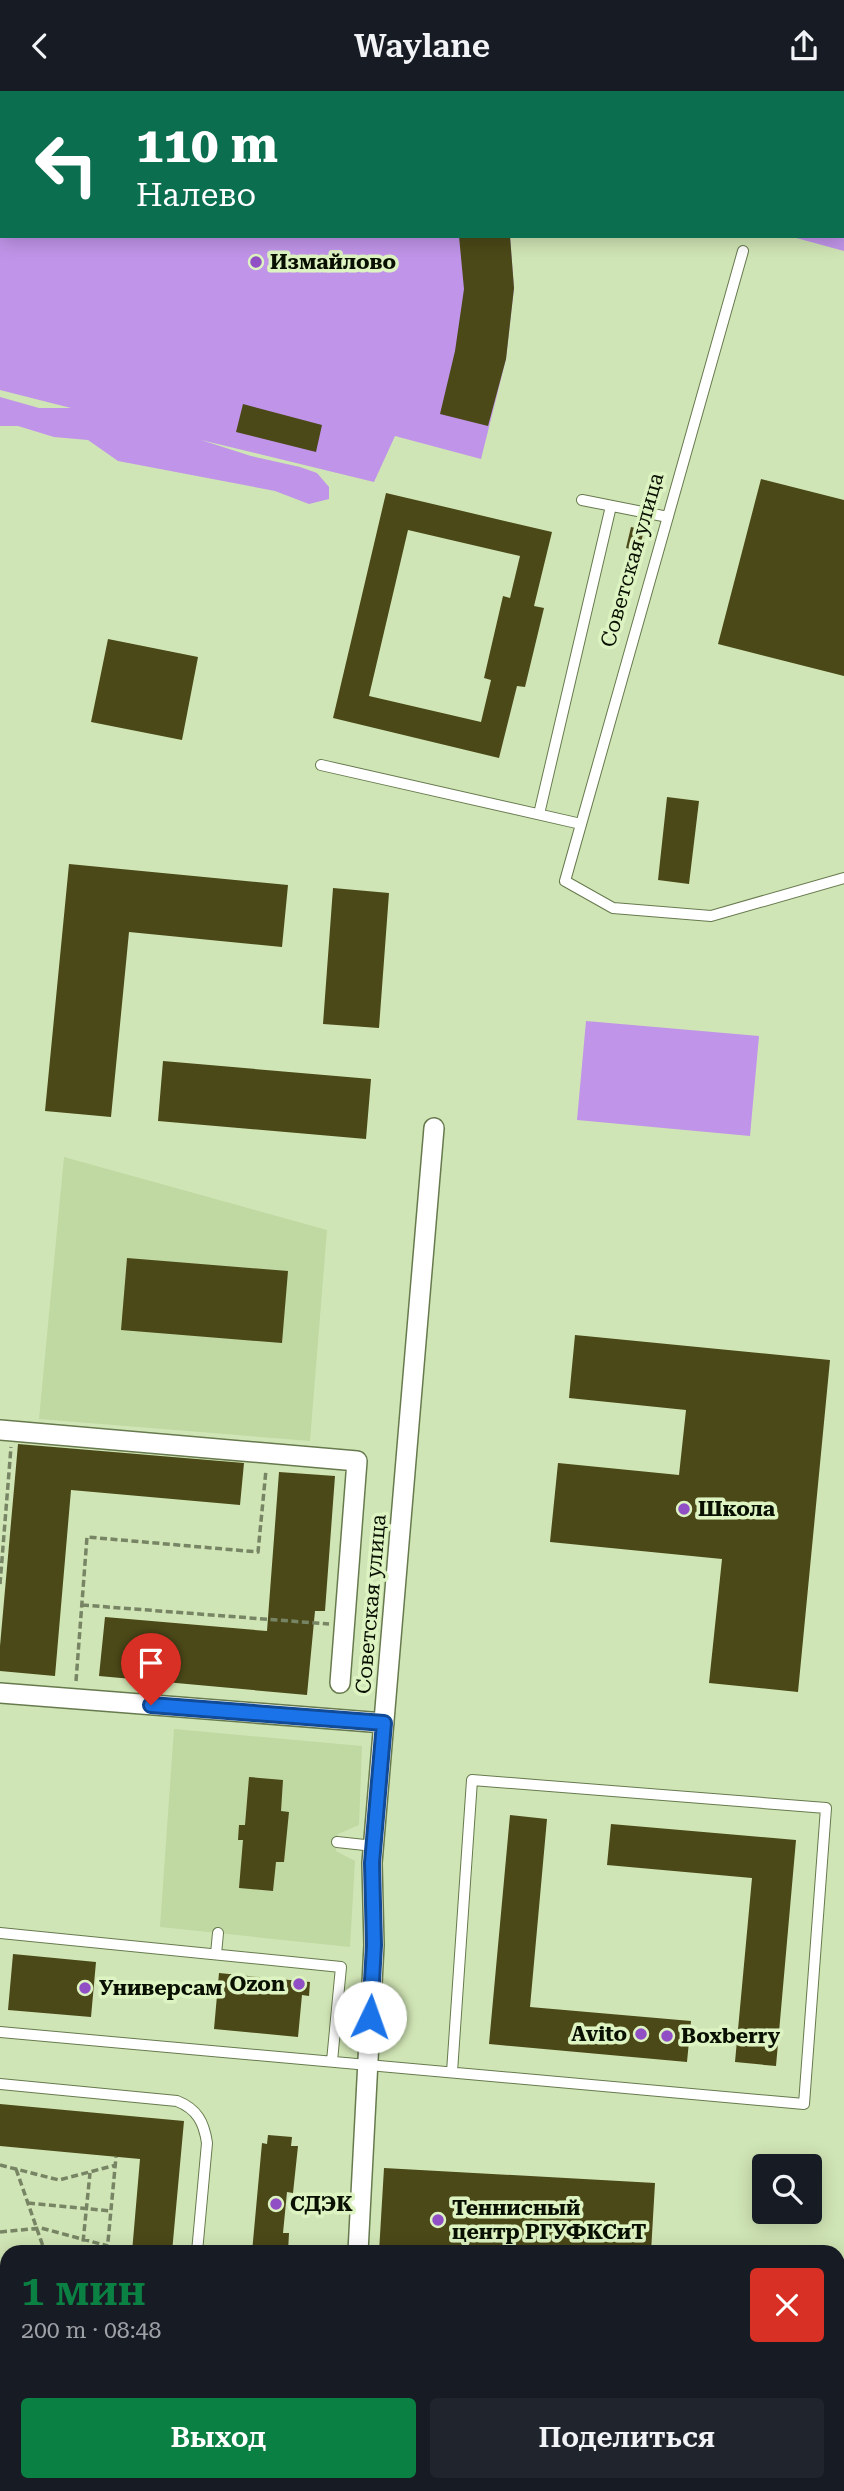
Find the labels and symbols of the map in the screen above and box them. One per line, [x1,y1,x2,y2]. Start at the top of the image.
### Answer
place label: Измайлово [270,250,396,274]
marker: Измайлово [248,254,264,270]
street label: Советская улица [596,469,669,650]
place label: Школа [698,1497,776,1521]
marker: Школа [676,1501,692,1517]
street label: Советская улица [351,1513,391,1695]
pin [121,1633,181,1705]
place label: Ozon [230,1972,285,1996]
place label: Универсам [99,1976,222,2000]
marker: Ozon [291,1976,307,1992]
marker: Универсам [77,1980,93,1996]
position arrow [333,1980,407,2054]
place label: Avito [571,2022,627,2046]
place label: Boxberry [681,2024,780,2048]
marker: Avito [633,2026,649,2042]
marker: Boxberry [659,2028,675,2044]
place label: СДЭК [290,2192,353,2216]
marker: СДЭК [268,2196,284,2212]
place label: Теннисный центр РГУФКСиТ [452,2196,646,2244]
marker: Теннисный центр РГУФКСиТ [430,2212,446,2228]

